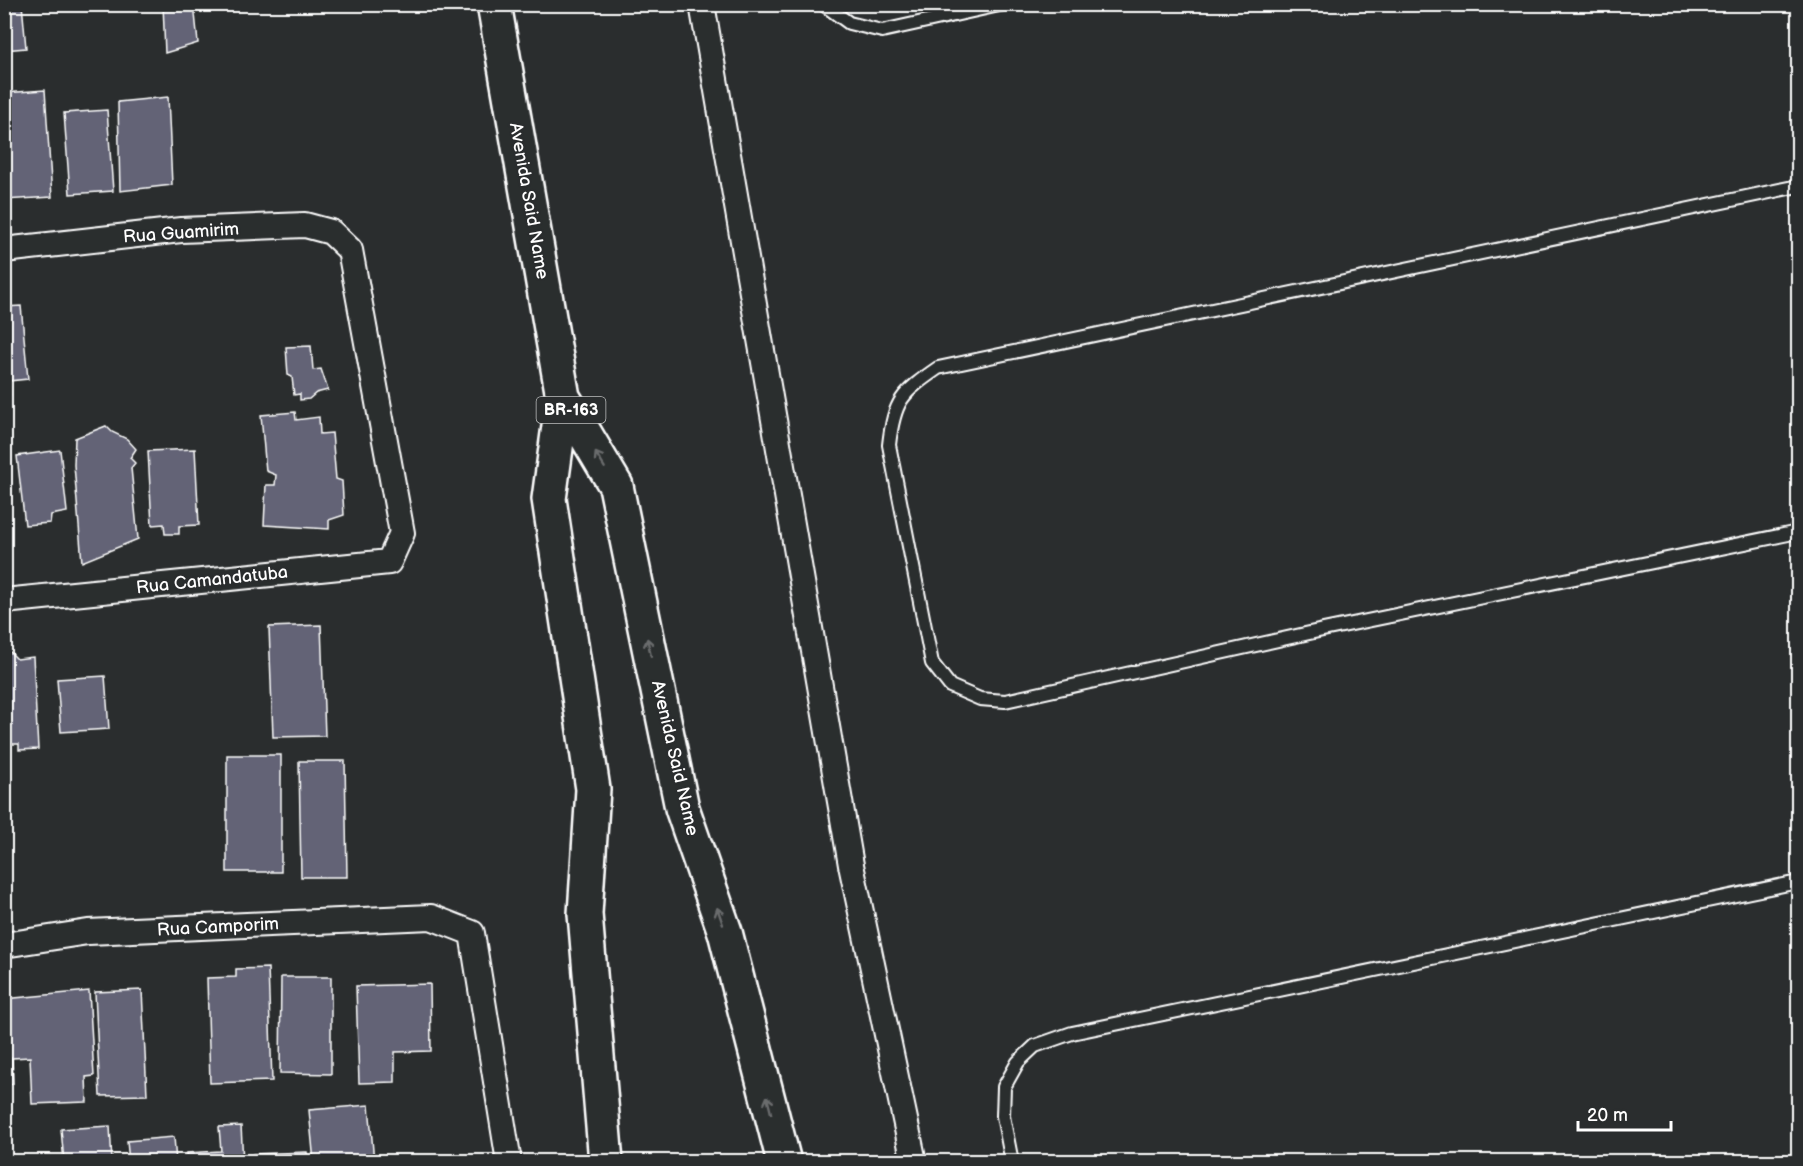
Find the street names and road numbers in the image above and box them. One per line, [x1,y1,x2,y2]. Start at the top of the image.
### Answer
street label: Avenida Said Name [505,121,553,281]
street label: Rua Guamirim [122,218,240,248]
road number: BR-163 [536,397,606,423]
street label: Rua Camandatuba [135,562,289,598]
street label: Avenida Said Name [647,678,703,838]
street label: Rua Camporim [157,913,279,941]

